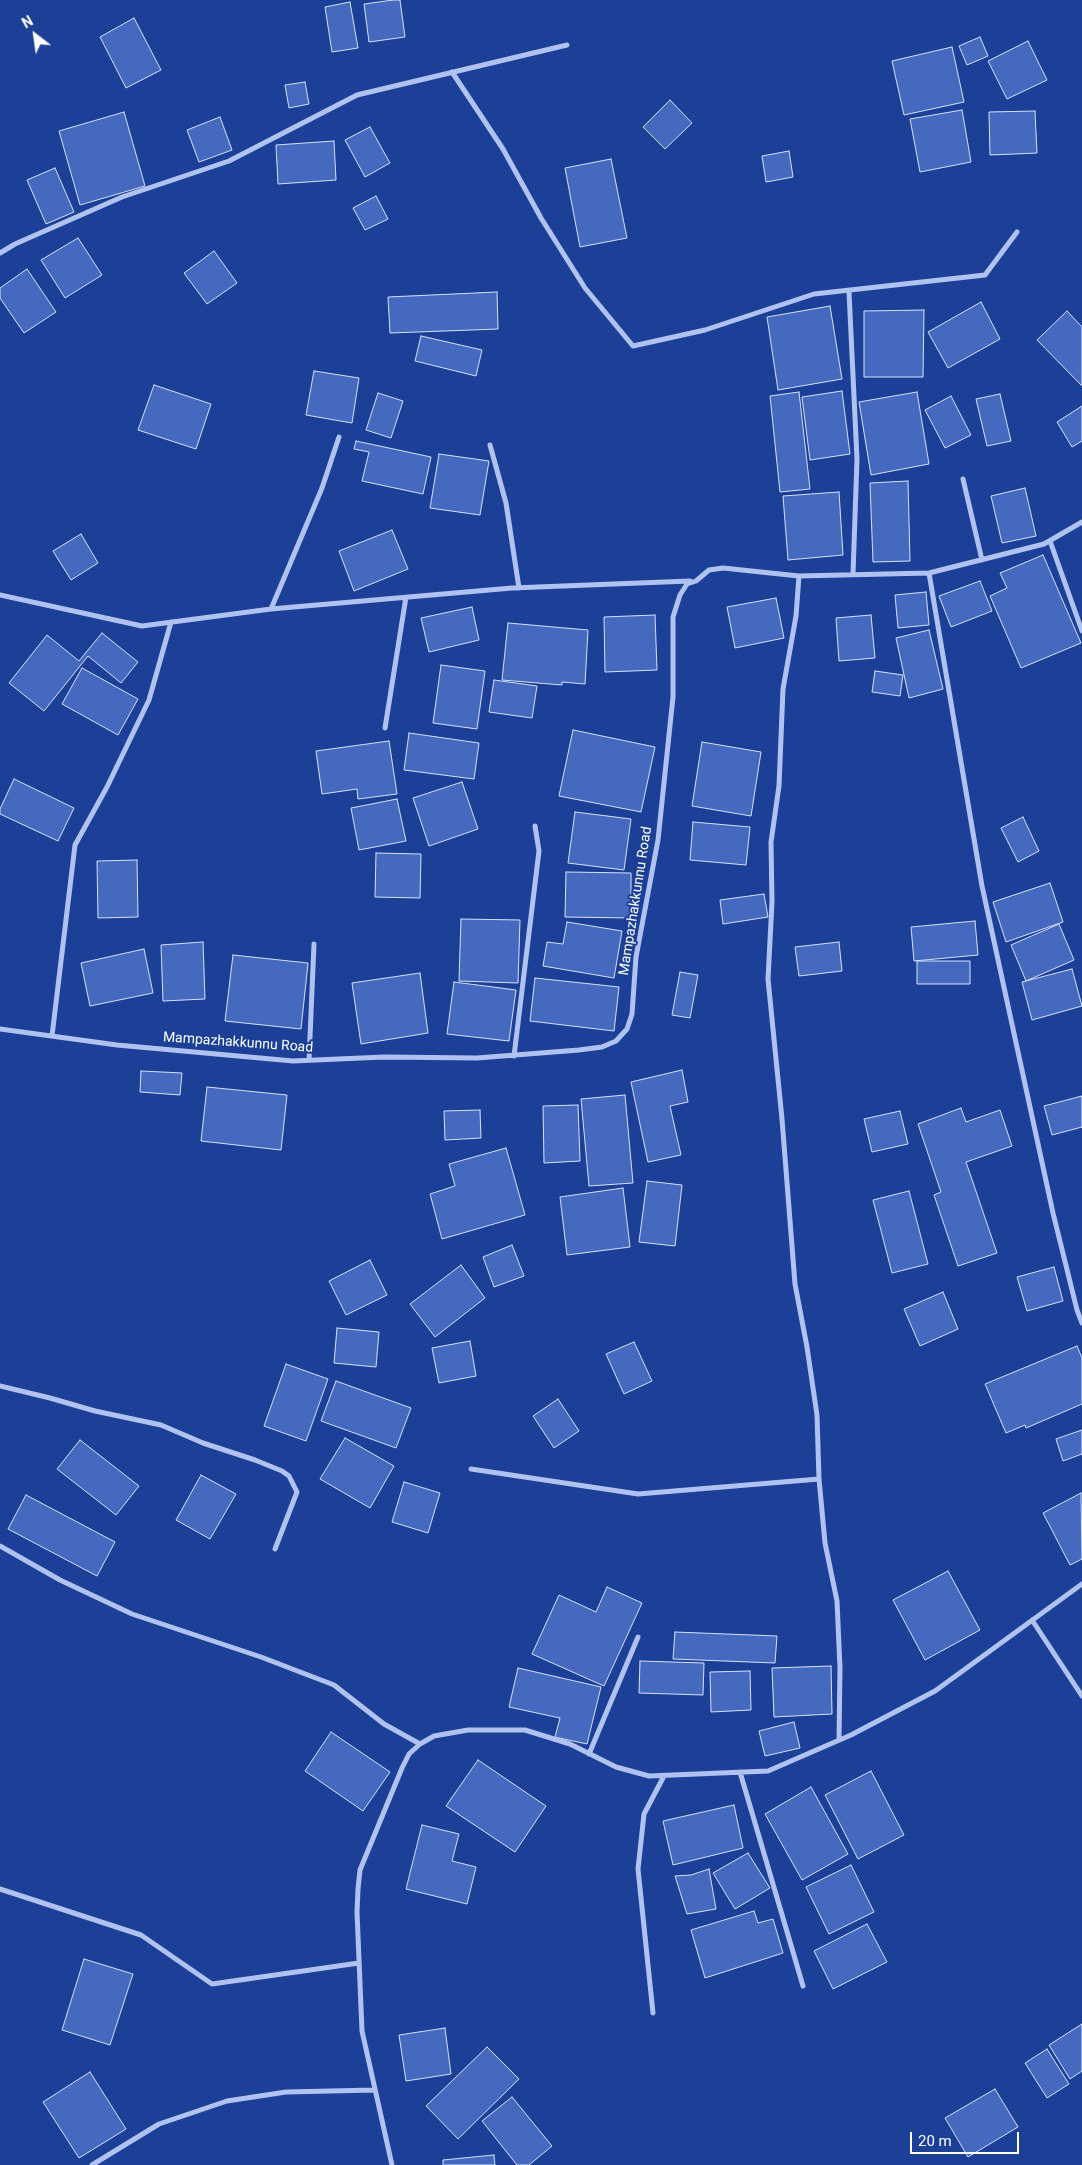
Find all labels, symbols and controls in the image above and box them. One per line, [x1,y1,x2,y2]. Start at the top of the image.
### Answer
north arrow [10,10,60,60]
text: N [19,13,36,31]
street label: Mampazhakkunnu Road [616,825,656,977]
street label: Mampazhakkunnu Road [162,1029,314,1057]
scale bar [912,2122,1021,2154]
text: 20 m [918,2132,952,2150]

